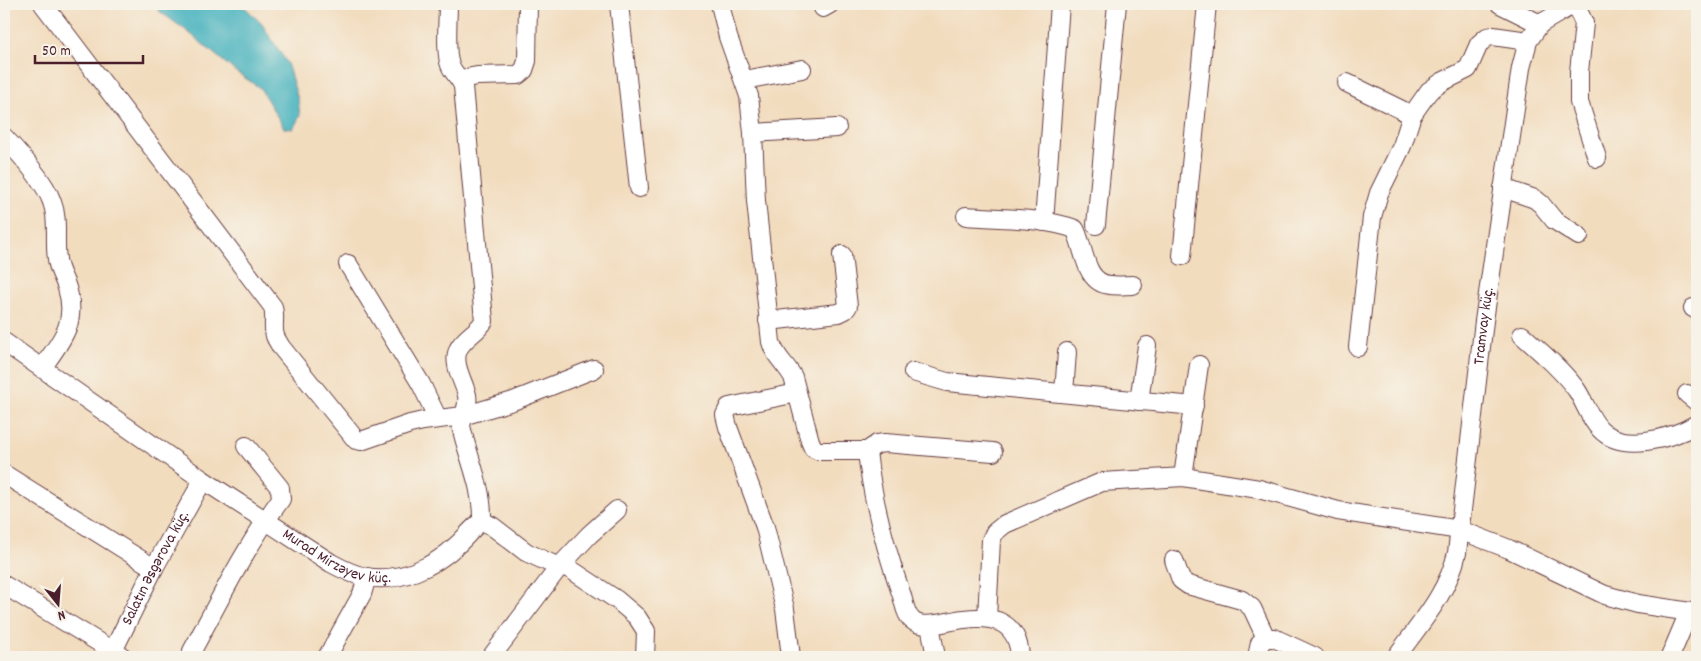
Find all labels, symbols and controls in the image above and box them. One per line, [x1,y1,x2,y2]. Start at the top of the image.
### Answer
scale bar [35,32,142,64]
text: 50 m [42,41,71,63]
street label: Tramvay küç. [1467,286,1500,366]
street label: Salatın Əsgərova küç. [116,506,195,629]
street label: Murad Mirzəyev küç. [278,523,392,590]
north arrow [32,578,82,628]
text: N [55,604,67,625]

